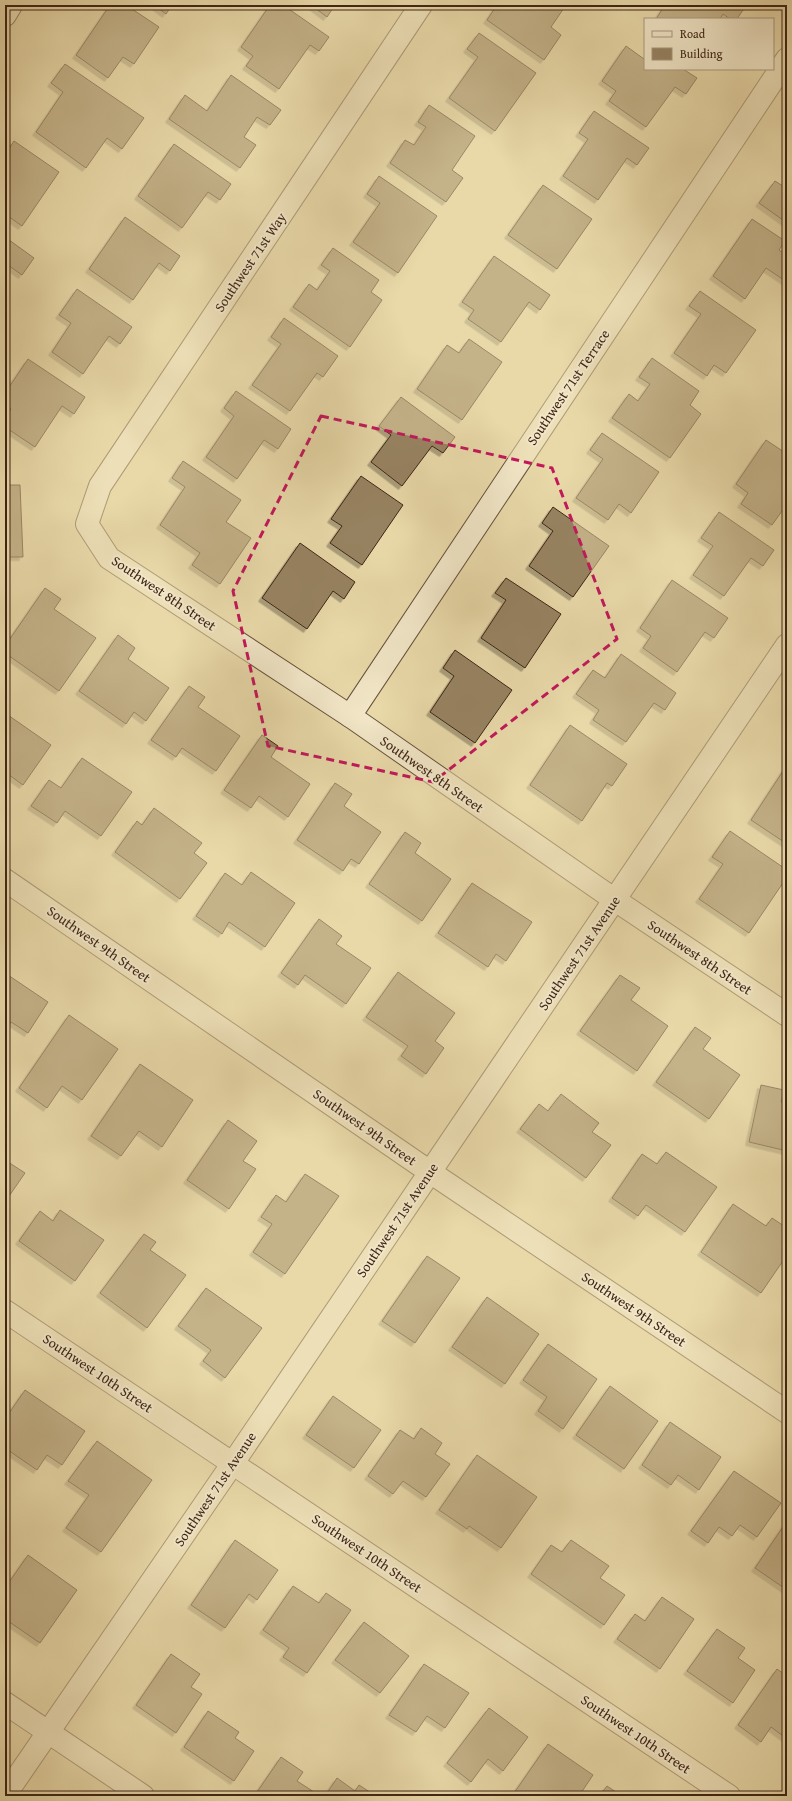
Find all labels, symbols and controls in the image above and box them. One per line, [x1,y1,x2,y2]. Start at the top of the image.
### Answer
legend [644,18,774,70]
text: Road [680,25,706,42]
text: Building [680,45,723,62]
street label: Southwest 71st Way [209,208,291,316]
street label: Southwest 71st Terrace [522,325,615,449]
street label: Southwest 8th Street [108,551,220,635]
street label: Southwest 8th Street [376,731,488,817]
street label: Southwest 71st Avenue [533,891,625,1014]
street label: Southwest 9th Street [43,901,155,987]
street label: Southwest 8th Street [644,915,756,999]
street label: Southwest 9th Street [309,1084,421,1170]
street label: Southwest 71st Avenue [351,1158,443,1281]
street label: Southwest 9th Street [578,1267,690,1351]
street label: Southwest 10th Street [39,1329,157,1417]
street label: Southwest 71st Avenue [169,1427,261,1550]
street label: Southwest 10th Street [308,1509,426,1597]
street label: Southwest 10th Street [577,1690,695,1778]

